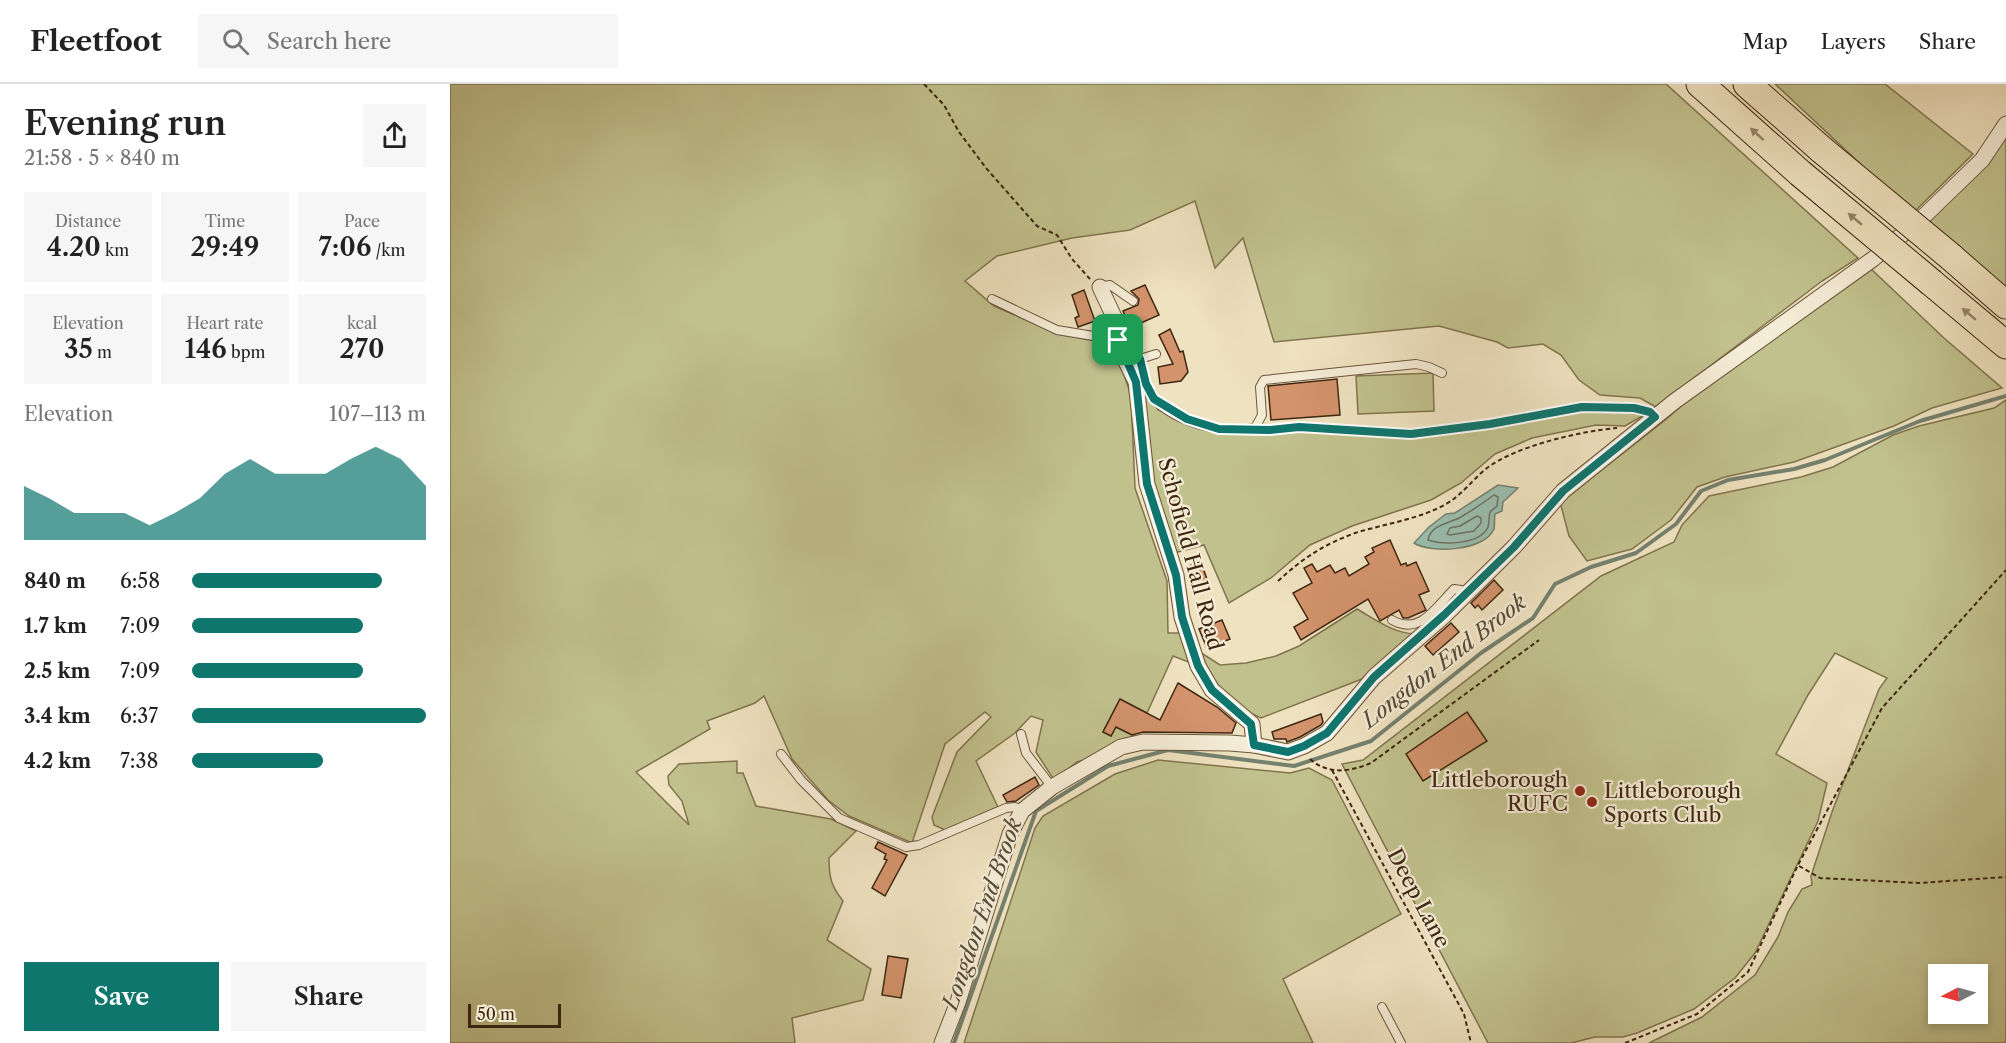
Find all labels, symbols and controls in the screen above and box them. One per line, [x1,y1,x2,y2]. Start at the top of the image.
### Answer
search box [198,14,618,68]
text: Fleetfoot [30,24,162,58]
icon: search [219,25,252,58]
text: Search here [267,28,391,55]
text: Map [1743,29,1788,54]
text: Layers [1821,29,1886,54]
text: Share [1919,29,1976,54]
text: Evening run [24,103,226,144]
button: share [363,104,426,167]
one-way arrow [1749,127,1764,141]
text: 21:58 · 5 × 840 m [24,146,180,170]
text: Distance [55,211,121,231]
text: Time [205,211,245,231]
text: Pace [344,211,380,231]
one-way arrow [1847,212,1863,225]
text: 4.20 [47,231,101,263]
text: 29:49 [191,231,259,263]
text: 7:06 [318,231,371,263]
text: km [101,240,129,260]
text: /km [371,240,406,260]
one-way arrow [1962,308,1977,321]
text: Elevation [52,313,124,333]
text: Heart rate [186,313,264,333]
text: kcal [347,313,377,333]
pin [1092,314,1143,365]
icon: arrive [1101,323,1134,356]
text: 35 [64,333,93,365]
text: 146 [185,333,227,365]
text: 270 [339,333,385,365]
text: m [93,342,112,362]
text: bpm [227,342,265,362]
text: Elevation [24,402,113,426]
text: 107–113 m [329,402,426,426]
street label: Schofield Hall Road [1153,455,1229,653]
text: 840 m [24,569,86,593]
text: 6:58 [120,569,160,593]
water label: Longdon End Brook [1355,588,1532,735]
text: 1.7 km [24,614,87,638]
text: 7:09 [120,614,160,638]
text: 2.5 km [24,659,91,683]
text: 7:09 [120,659,160,683]
text: 3.4 km [24,704,91,728]
text: 6:37 [120,704,158,728]
text: 4.2 km [24,749,91,773]
text: 7:38 [120,749,158,773]
place label: Littleborough RUFC [1431,767,1568,816]
place label: Littleborough Sports Club [1604,778,1741,827]
marker: Littleborough RUFC [1573,784,1587,798]
marker: Littleborough Sports Club [1585,795,1599,809]
water label: Longdon End Brook [936,814,1028,1015]
street label: Deep Lane [1382,844,1456,952]
button: Save [24,962,219,1031]
button: Share [231,962,426,1031]
north arrow [1928,964,1988,1024]
map controls [1928,964,1988,1024]
scale bar [468,1001,561,1028]
text: 50 m [477,1004,515,1024]

